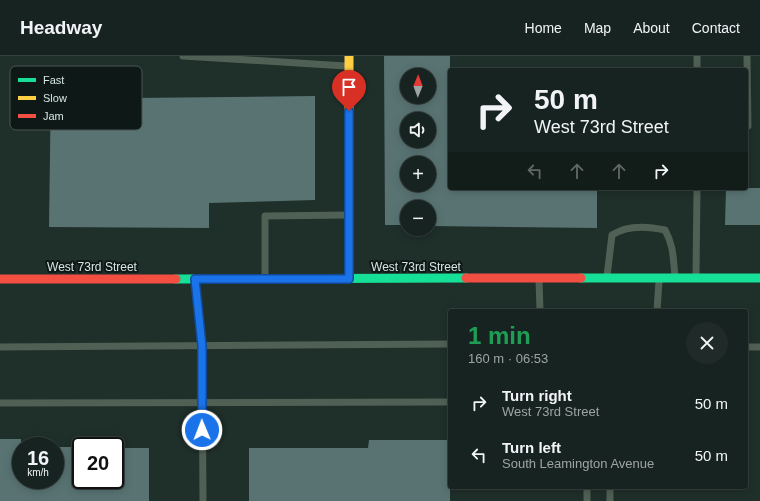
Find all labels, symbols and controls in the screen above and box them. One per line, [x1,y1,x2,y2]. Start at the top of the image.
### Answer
text: Headway [20,17,102,38]
text: Home [525,20,562,36]
text: Map [584,20,611,36]
text: About [633,20,670,36]
text: Contact [692,20,740,36]
legend [10,66,142,130]
north arrow [400,68,436,104]
map controls [400,68,436,236]
pin [332,70,366,111]
text: Fast [43,74,64,86]
icon: arrive [338,76,360,98]
icon: right [468,84,520,136]
text: 50 m [534,84,598,115]
text: Slow [43,92,67,104]
text: Jam [43,110,64,122]
button: sound [400,112,436,148]
text: West 73rd Street [534,117,669,137]
button: + [400,156,436,192]
icon: left [524,160,546,182]
icon: ahead [566,160,588,182]
icon: ahead [608,160,630,182]
icon: right [650,160,672,182]
button: − [400,200,436,236]
street label: West 73rd Street [47,260,138,274]
street label: West 73rd Street [371,260,462,274]
text: 1 min [468,322,531,349]
button: close [686,322,728,364]
text: 160 m · 06:53 [468,351,548,366]
text: Turn right [502,387,572,404]
icon: right [468,392,490,414]
text: 50 m [695,395,728,412]
text: West 73rd Street [502,404,599,419]
position arrow [181,409,223,451]
speed limit sign: 20 [72,437,124,489]
text: Turn left [502,439,561,456]
icon: left [468,444,490,466]
text: 16 [27,447,49,469]
text: 50 m [695,447,728,464]
text: South Leamington Avenue [502,456,654,471]
text: km/h [27,467,49,478]

